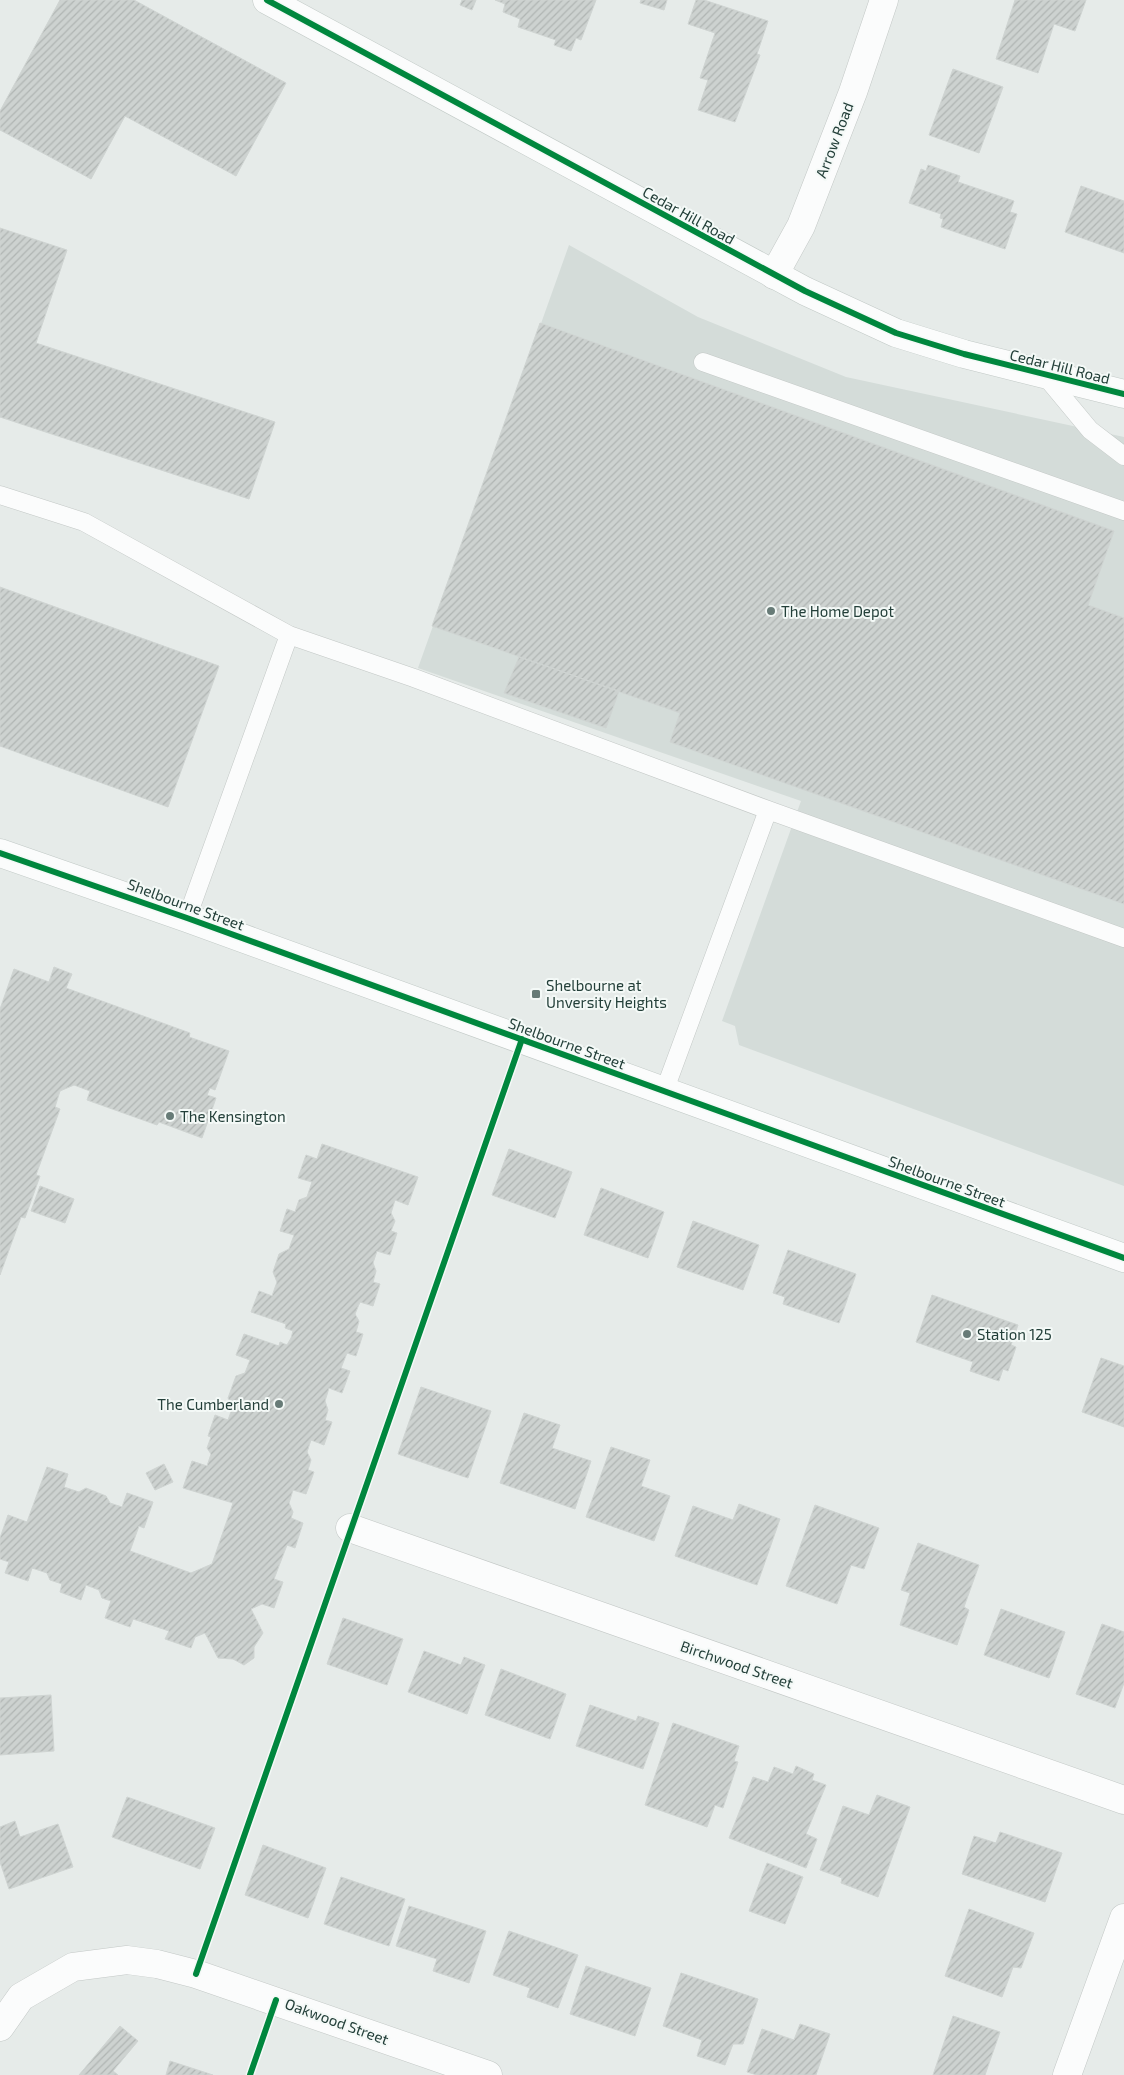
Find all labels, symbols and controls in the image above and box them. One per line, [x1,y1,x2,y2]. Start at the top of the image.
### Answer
street label: Arrow Road [811,100,857,180]
street label: Cedar Hill Road [640,182,738,248]
street label: Cedar Hill Road [1008,345,1112,387]
place label: The Home Depot [781,602,894,620]
marker: The Home Depot [765,605,777,617]
street label: Shelbourne Street [125,874,247,934]
place label: Shelbourne at Unversity Heights [546,976,667,1011]
marker: Shelbourne at Unversity Heights [530,988,542,1000]
street label: Shelbourne Street [506,1013,628,1073]
place label: The Kensington [180,1107,286,1125]
marker: The Kensington [164,1110,176,1122]
street label: Shelbourne Street [886,1151,1008,1211]
place label: Station 125 [977,1325,1052,1343]
marker: Station 125 [961,1328,973,1340]
place label: The Cumberland [157,1395,269,1413]
marker: The Cumberland [273,1398,285,1410]
street label: Birchwood Street [678,1636,796,1692]
street label: Oakwood Street [283,1994,391,2048]

